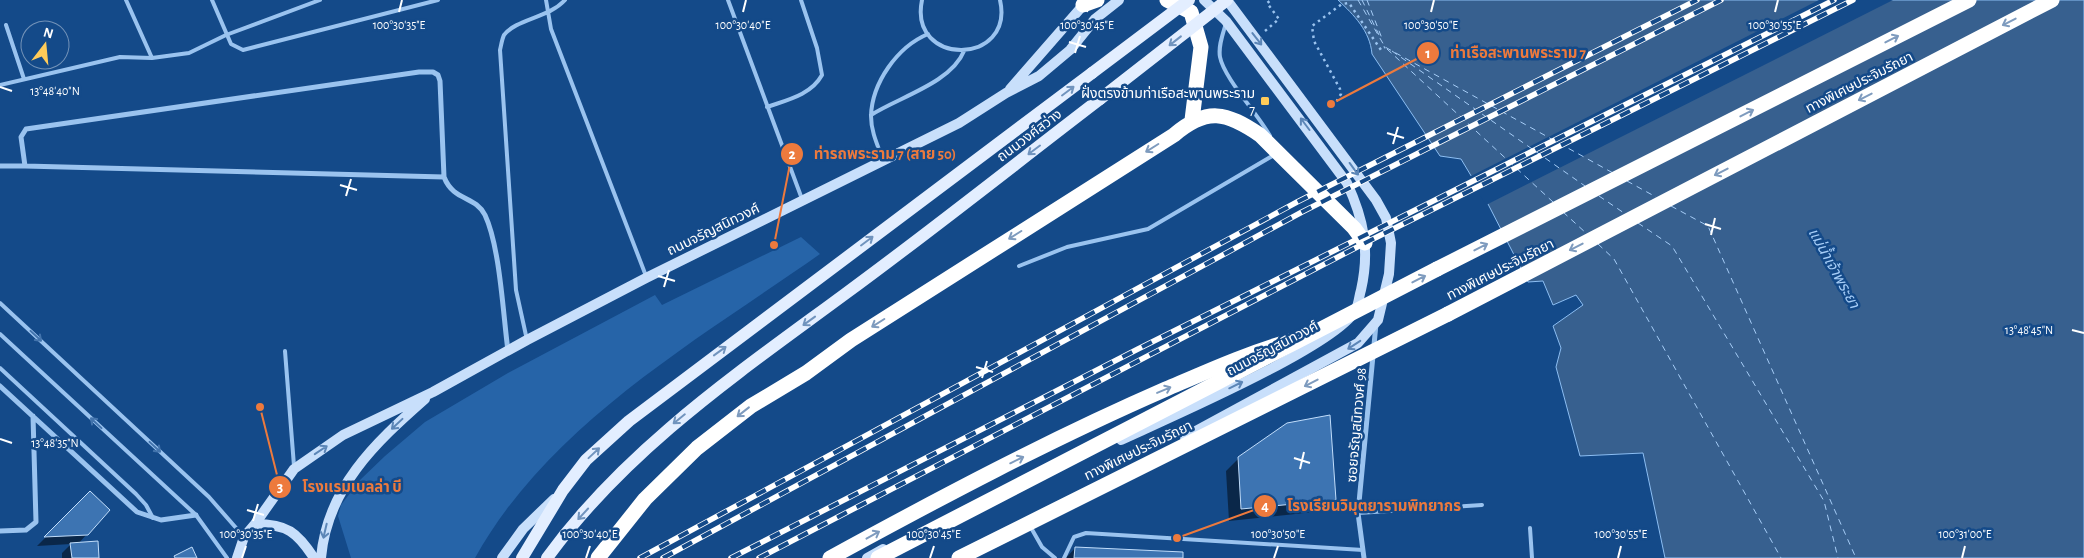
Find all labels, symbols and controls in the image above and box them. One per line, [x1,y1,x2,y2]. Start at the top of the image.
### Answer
one-way arrow [2002,18,2017,28]
text: 100°30'35"E [373,19,426,31]
text: 100°30'40"E [716,19,771,31]
text: 100°30'45"E [1060,19,1114,31]
text: 100°30'50"E [1404,19,1458,31]
text: 100°30'55"E [1749,19,1802,31]
north arrow [20,20,70,70]
text: N [42,25,55,42]
one-way arrow [1251,32,1262,45]
one-way arrow [1884,34,1899,44]
one-way arrow [1168,35,1181,46]
callout: ท่าเรือสะพานพระราม 7 [1415,38,1596,68]
text: ท่าเรือสะพานพระราม 7 [1450,44,1587,61]
text: 1 [1425,46,1431,61]
street label: ทางพิเศษประจิมรัถยา [1803,49,1915,116]
place label: ฝั่งตรงข้ามท่าเรือสะพานพระราม 7 [1081,84,1255,117]
text: 13°48'40"N [30,85,80,97]
one-way arrow [1061,86,1074,97]
one-way arrow [1858,93,1873,103]
marker: ฝั่งตรงข้ามท่าเรือสะพานพระราม 7 [1259,95,1271,107]
street label: ถนนวงศ์สว่าง [993,105,1065,165]
one-way arrow [1739,107,1754,117]
one-way arrow [1300,117,1310,131]
callout: ท่ารถพระราม 7 (สาย 50) [779,139,967,169]
one-way arrow [1146,144,1160,154]
text: ท่ารถพระราม 7 (สาย 50) [814,145,956,162]
one-way arrow [1028,145,1041,156]
text: 2 [788,147,796,162]
one-way arrow [1348,162,1359,175]
one-way arrow [1713,167,1728,177]
street label: ถนนจรัญสนิทวงศ์ [665,201,762,258]
water label: แม่น้ำเจ้าพระยา [1805,224,1866,312]
one-way arrow [1009,231,1023,241]
one-way arrow [860,236,873,247]
street label: ทางพิเศษประจิมรัถยา [1444,236,1556,303]
one-way arrow [1473,242,1488,251]
one-way arrow [1569,242,1584,252]
one-way arrow [1411,274,1426,283]
one-way arrow [803,316,816,327]
one-way arrow [872,318,886,328]
street label: ถนนจรัญสนิทวงศ์ [1224,318,1320,379]
text: 13°48'45"N [2005,324,2053,336]
one-way arrow [29,330,42,342]
one-way arrow [1348,340,1362,350]
one-way arrow [713,345,726,356]
street label: ซอยจรัญสนิทวงศ์ 98 [1344,367,1369,483]
one-way arrow [1304,379,1319,388]
one-way arrow [1228,380,1243,389]
one-way arrow [1156,385,1171,395]
one-way arrow [737,407,750,418]
one-way arrow [673,414,686,425]
one-way arrow [89,417,102,429]
one-way arrow [391,418,403,430]
street label: ทางพิเศษประจิมรัถยา [1082,418,1195,483]
text: 13°48'35"N [31,437,79,449]
one-way arrow [149,441,161,453]
one-way arrow [314,445,328,455]
one-way arrow [588,447,600,459]
one-way arrow [1009,454,1024,464]
callout: โรงแรมเบลล่า บี [267,472,412,502]
text: โรงแรมเบลล่า บี [302,478,402,495]
text: 3 [277,480,283,495]
callout: โรงเรียนวิมุตยารามพิทยากร [1252,491,1471,521]
text: โรงเรียนวิมุตยารามพิทยากร [1287,498,1461,515]
text: 4 [1261,499,1269,514]
one-way arrow [577,508,589,521]
one-way arrow [320,522,329,538]
text: 100°30'35"E [220,528,273,540]
text: 100°30'40"E [563,528,618,540]
text: 100°30'45"E [907,528,961,540]
text: 100°30'50"E [1251,528,1305,540]
text: 100°30'55"E [1595,528,1648,540]
text: 100°31'00"E [1938,528,1992,540]
one-way arrow [865,529,879,539]

